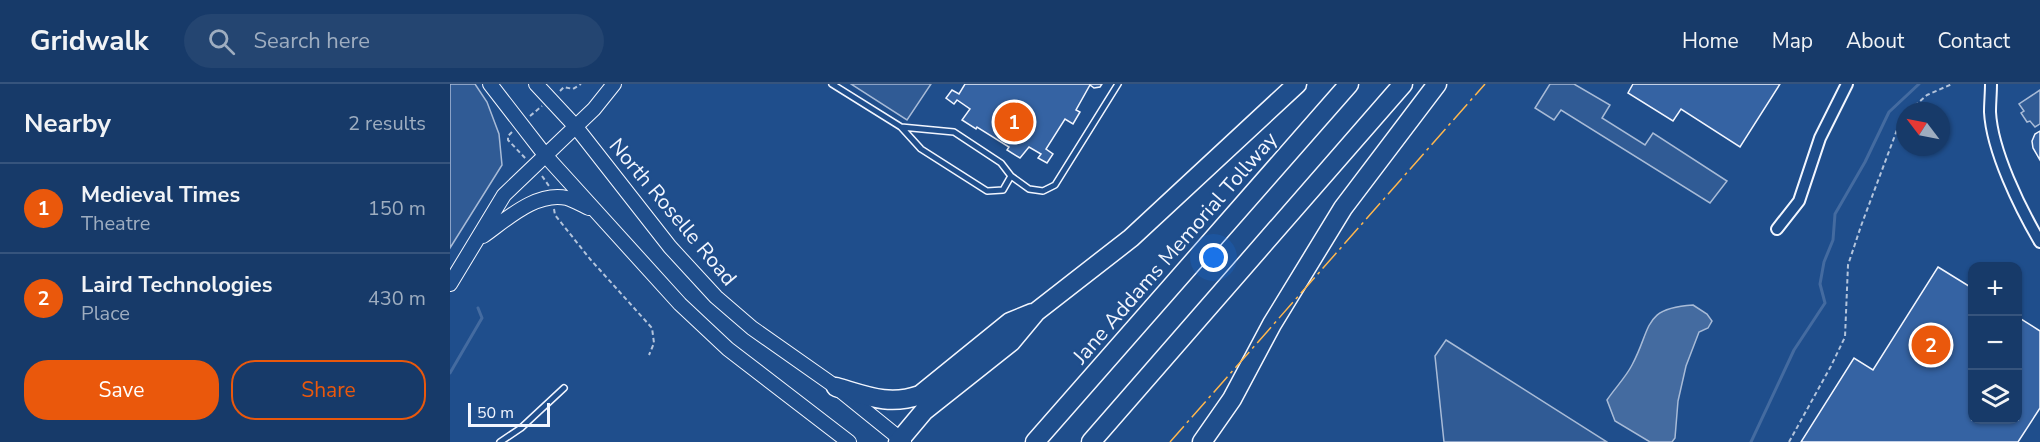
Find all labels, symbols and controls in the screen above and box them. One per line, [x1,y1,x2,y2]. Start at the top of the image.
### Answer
search box [184,14,604,68]
text: Gridwalk [30,22,148,60]
icon: search [205,25,238,58]
text: Search here [253,26,370,56]
text: Home [1682,27,1739,55]
text: Map [1772,27,1813,55]
text: About [1846,27,1904,55]
text: Contact [1937,27,2010,55]
pin: 1 [994,99,1034,144]
north arrow [1896,102,1950,156]
text: Nearby [24,106,111,141]
text: 2 results [348,110,426,137]
street label: Jane Addams Memorial Tollway [1066,126,1284,371]
street label: North Roselle Road [603,132,743,292]
text: Medieval Times [81,180,240,210]
text: 1 [38,195,50,222]
text: 150 m [368,195,426,222]
text: Theatre [81,210,150,237]
your location [1199,243,1228,272]
map controls [1968,262,2022,424]
button: + [1968,262,2022,316]
text: Laird Technologies [81,270,272,300]
text: 2 [38,285,50,312]
text: 430 m [368,285,426,312]
text: Place [81,300,130,327]
button: − [1968,316,2022,370]
pin: 2 [1912,322,1950,368]
button: Save [24,360,219,420]
button: Share [231,360,426,420]
button: layers [1968,370,2022,424]
scale bar [468,400,550,428]
text: 50 m [477,402,514,424]

